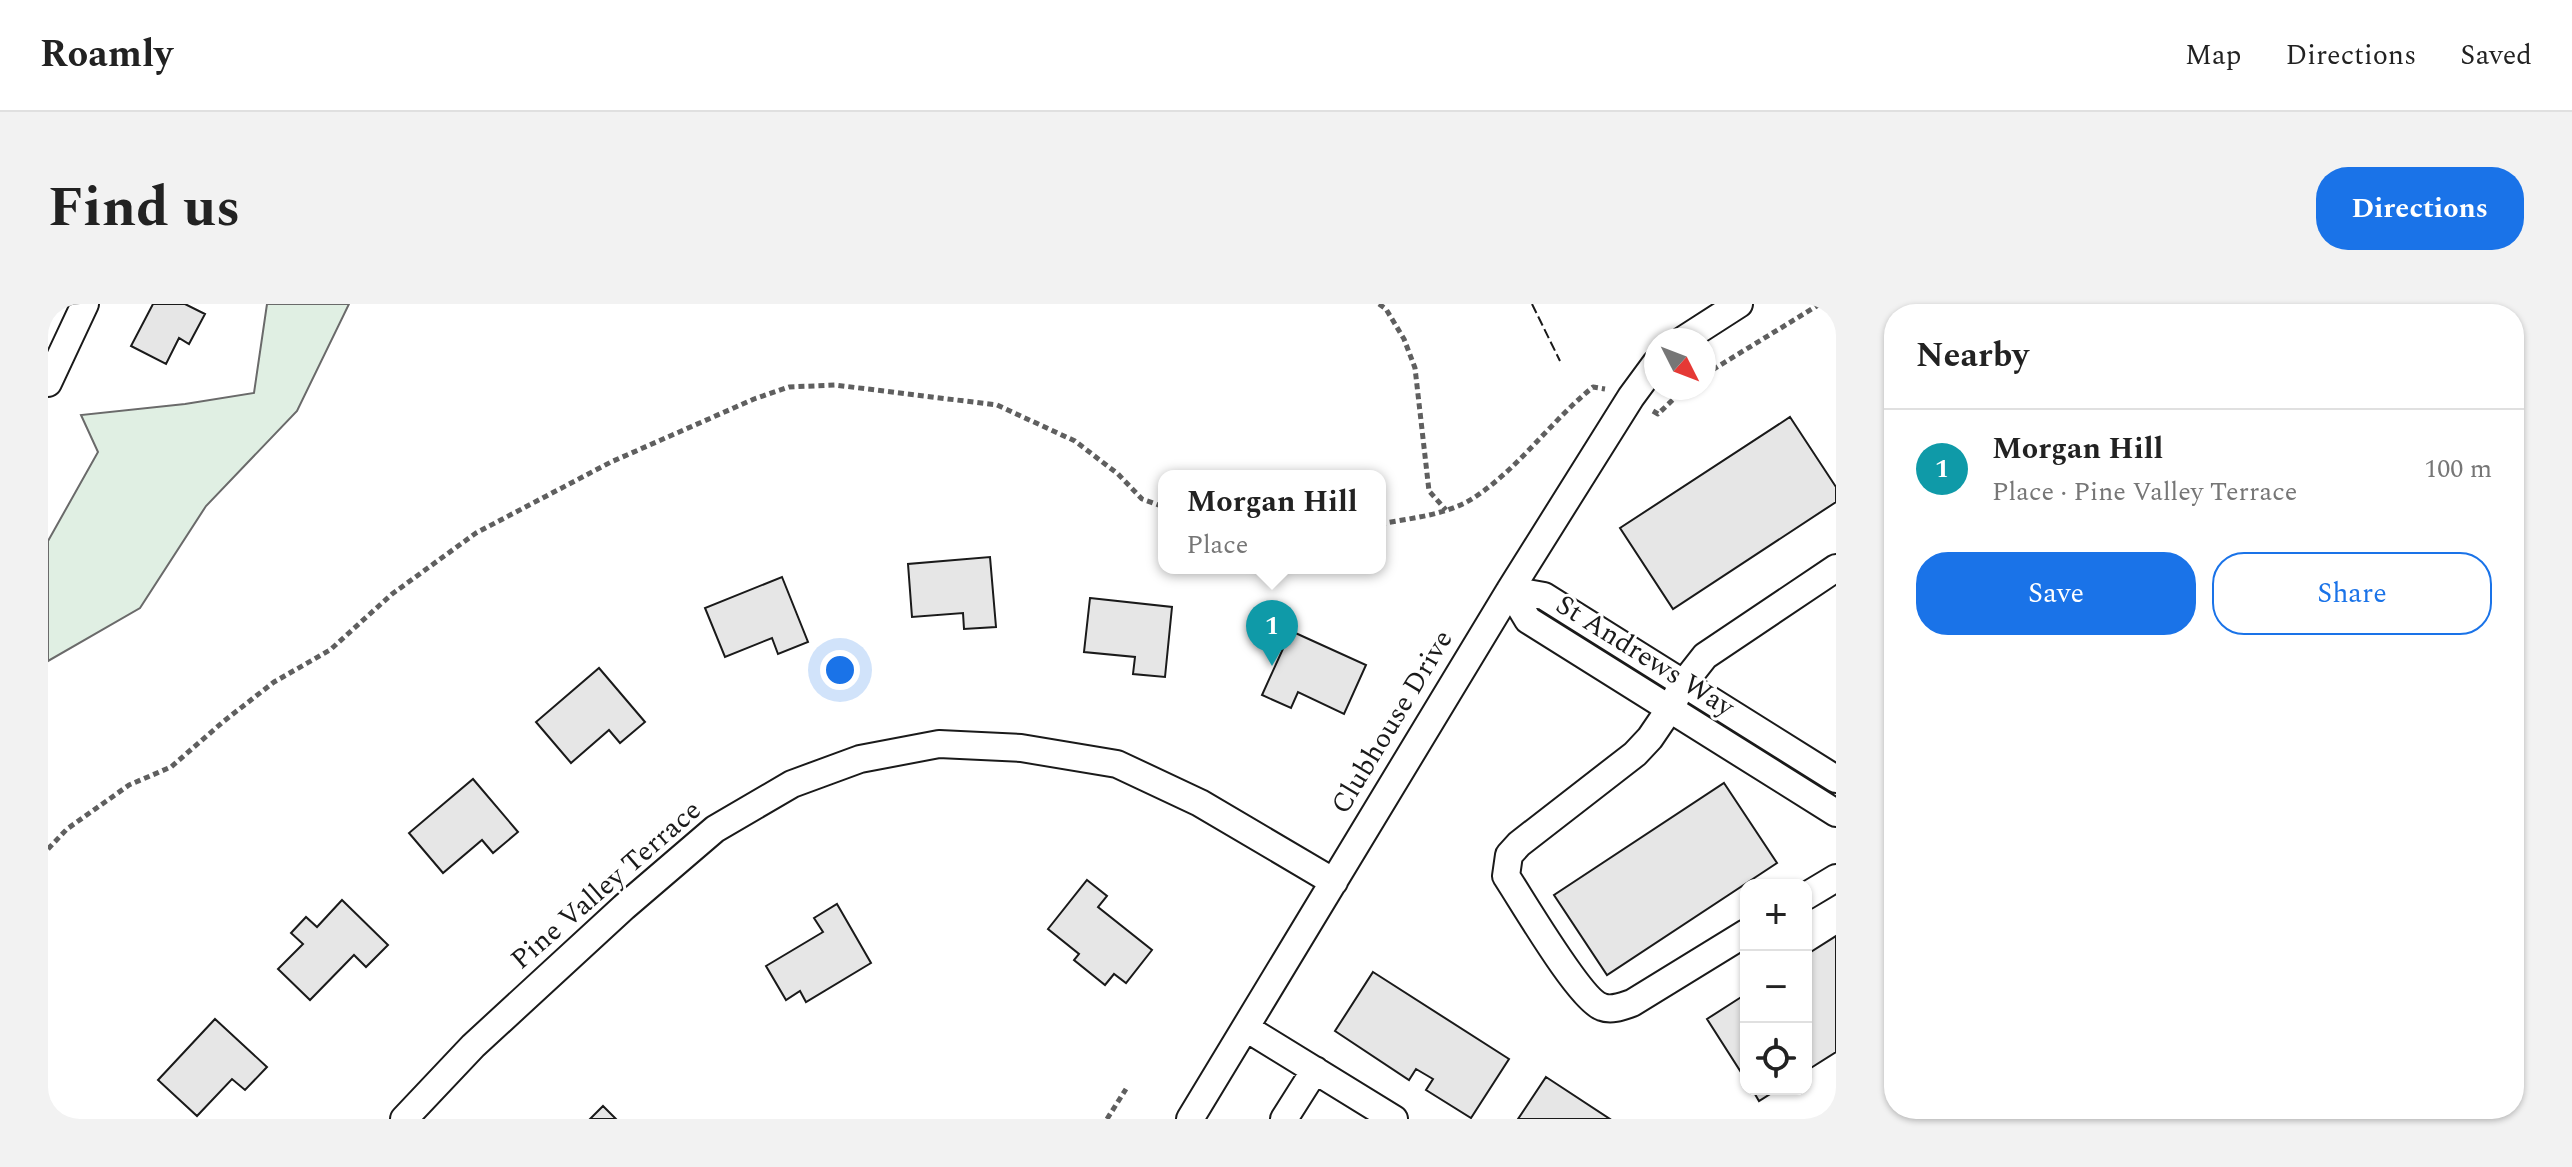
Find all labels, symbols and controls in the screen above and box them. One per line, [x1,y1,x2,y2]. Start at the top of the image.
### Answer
text: Roamly [40,26,173,84]
text: Map [2185,34,2242,77]
text: Directions [2286,34,2416,77]
text: Saved [2460,34,2532,77]
text: Find us [48,166,241,251]
button: Directions [2316,167,2524,250]
north arrow [1644,328,1716,400]
text: Nearby [1916,330,2029,382]
text: Morgan Hill [1992,426,2163,472]
text: 1 [1935,449,1949,489]
text: 100 m [2424,449,2492,489]
popup [1158,470,1386,574]
text: Place · Pine Valley Terrace [1992,472,2297,512]
text: Morgan Hill [1186,479,1358,525]
text: Place [1186,525,1248,565]
button: Save [1916,552,2196,635]
button: Share [2212,552,2492,635]
street label: St Andrews Way [1547,584,1744,729]
pin: 1 [1246,600,1298,666]
street label: Clubhouse Drive [1320,622,1464,822]
your location [820,650,860,690]
street label: Pine Valley Terrace [501,790,711,980]
map controls [1740,879,1812,1095]
button: + [1740,879,1812,951]
button: − [1740,951,1812,1023]
button: locate [1740,1023,1812,1095]

